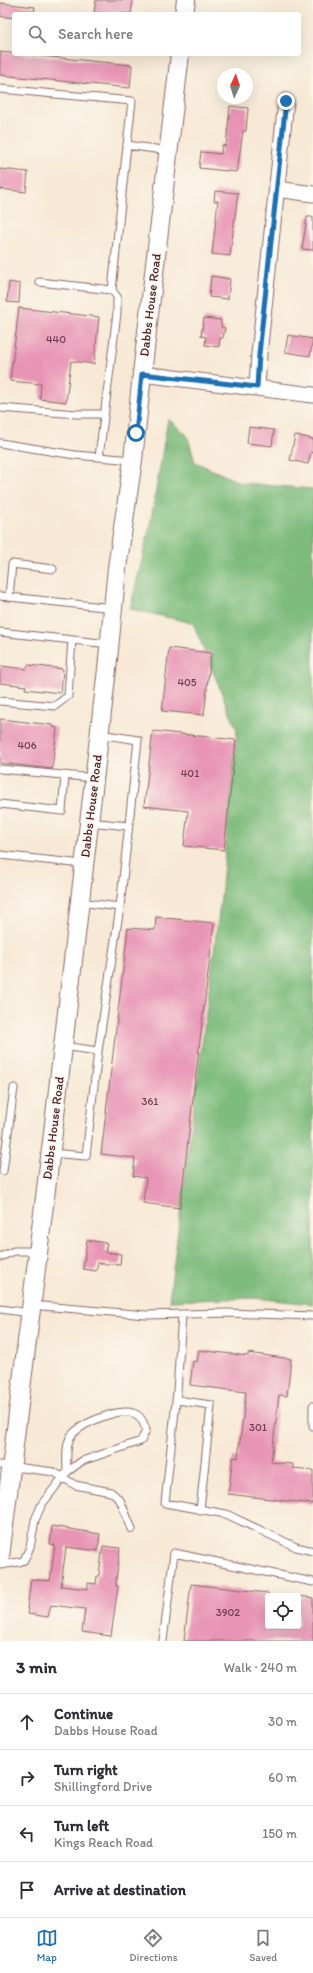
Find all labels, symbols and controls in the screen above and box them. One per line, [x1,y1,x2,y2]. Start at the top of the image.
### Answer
search box [12,12,301,56]
icon: search [26,23,48,45]
text: Search here [58,25,133,43]
north arrow [217,68,253,104]
route end [277,92,295,110]
street label: Dabbs House Road [136,253,164,357]
house number: 440 [46,333,66,346]
route start [127,424,145,442]
house number: 405 [177,676,197,689]
house number: 406 [17,739,37,752]
street label: Dabbs House Road [77,754,105,858]
house number: 401 [181,767,199,780]
street label: Dabbs House Road [39,1076,67,1180]
house number: 361 [142,1095,158,1108]
house number: 301 [249,1421,267,1434]
map controls [265,1593,301,1629]
button: locate [265,1593,301,1629]
house number: 3902 [216,1606,240,1619]
text: 3 min [16,1657,57,1677]
text: Walk · 240 m [224,1660,297,1675]
text: Continue [54,1705,113,1723]
icon: ahead [16,1711,38,1733]
text: 30 m [268,1714,297,1729]
text: Dabbs House Road [54,1723,158,1738]
text: Turn right [54,1761,118,1779]
icon: right [16,1767,38,1789]
text: 60 m [268,1770,297,1785]
text: Shillingford Drive [54,1779,152,1794]
text: Turn left [54,1817,109,1835]
icon: left [16,1823,38,1845]
text: 150 m [262,1826,297,1841]
text: Kings Reach Road [54,1835,153,1850]
icon: arrive [16,1879,38,1901]
text: Arrive at destination [54,1881,186,1899]
tab: Map [36,1927,58,1964]
tab: Directions [129,1927,178,1964]
tab: Saved [249,1927,277,1964]

